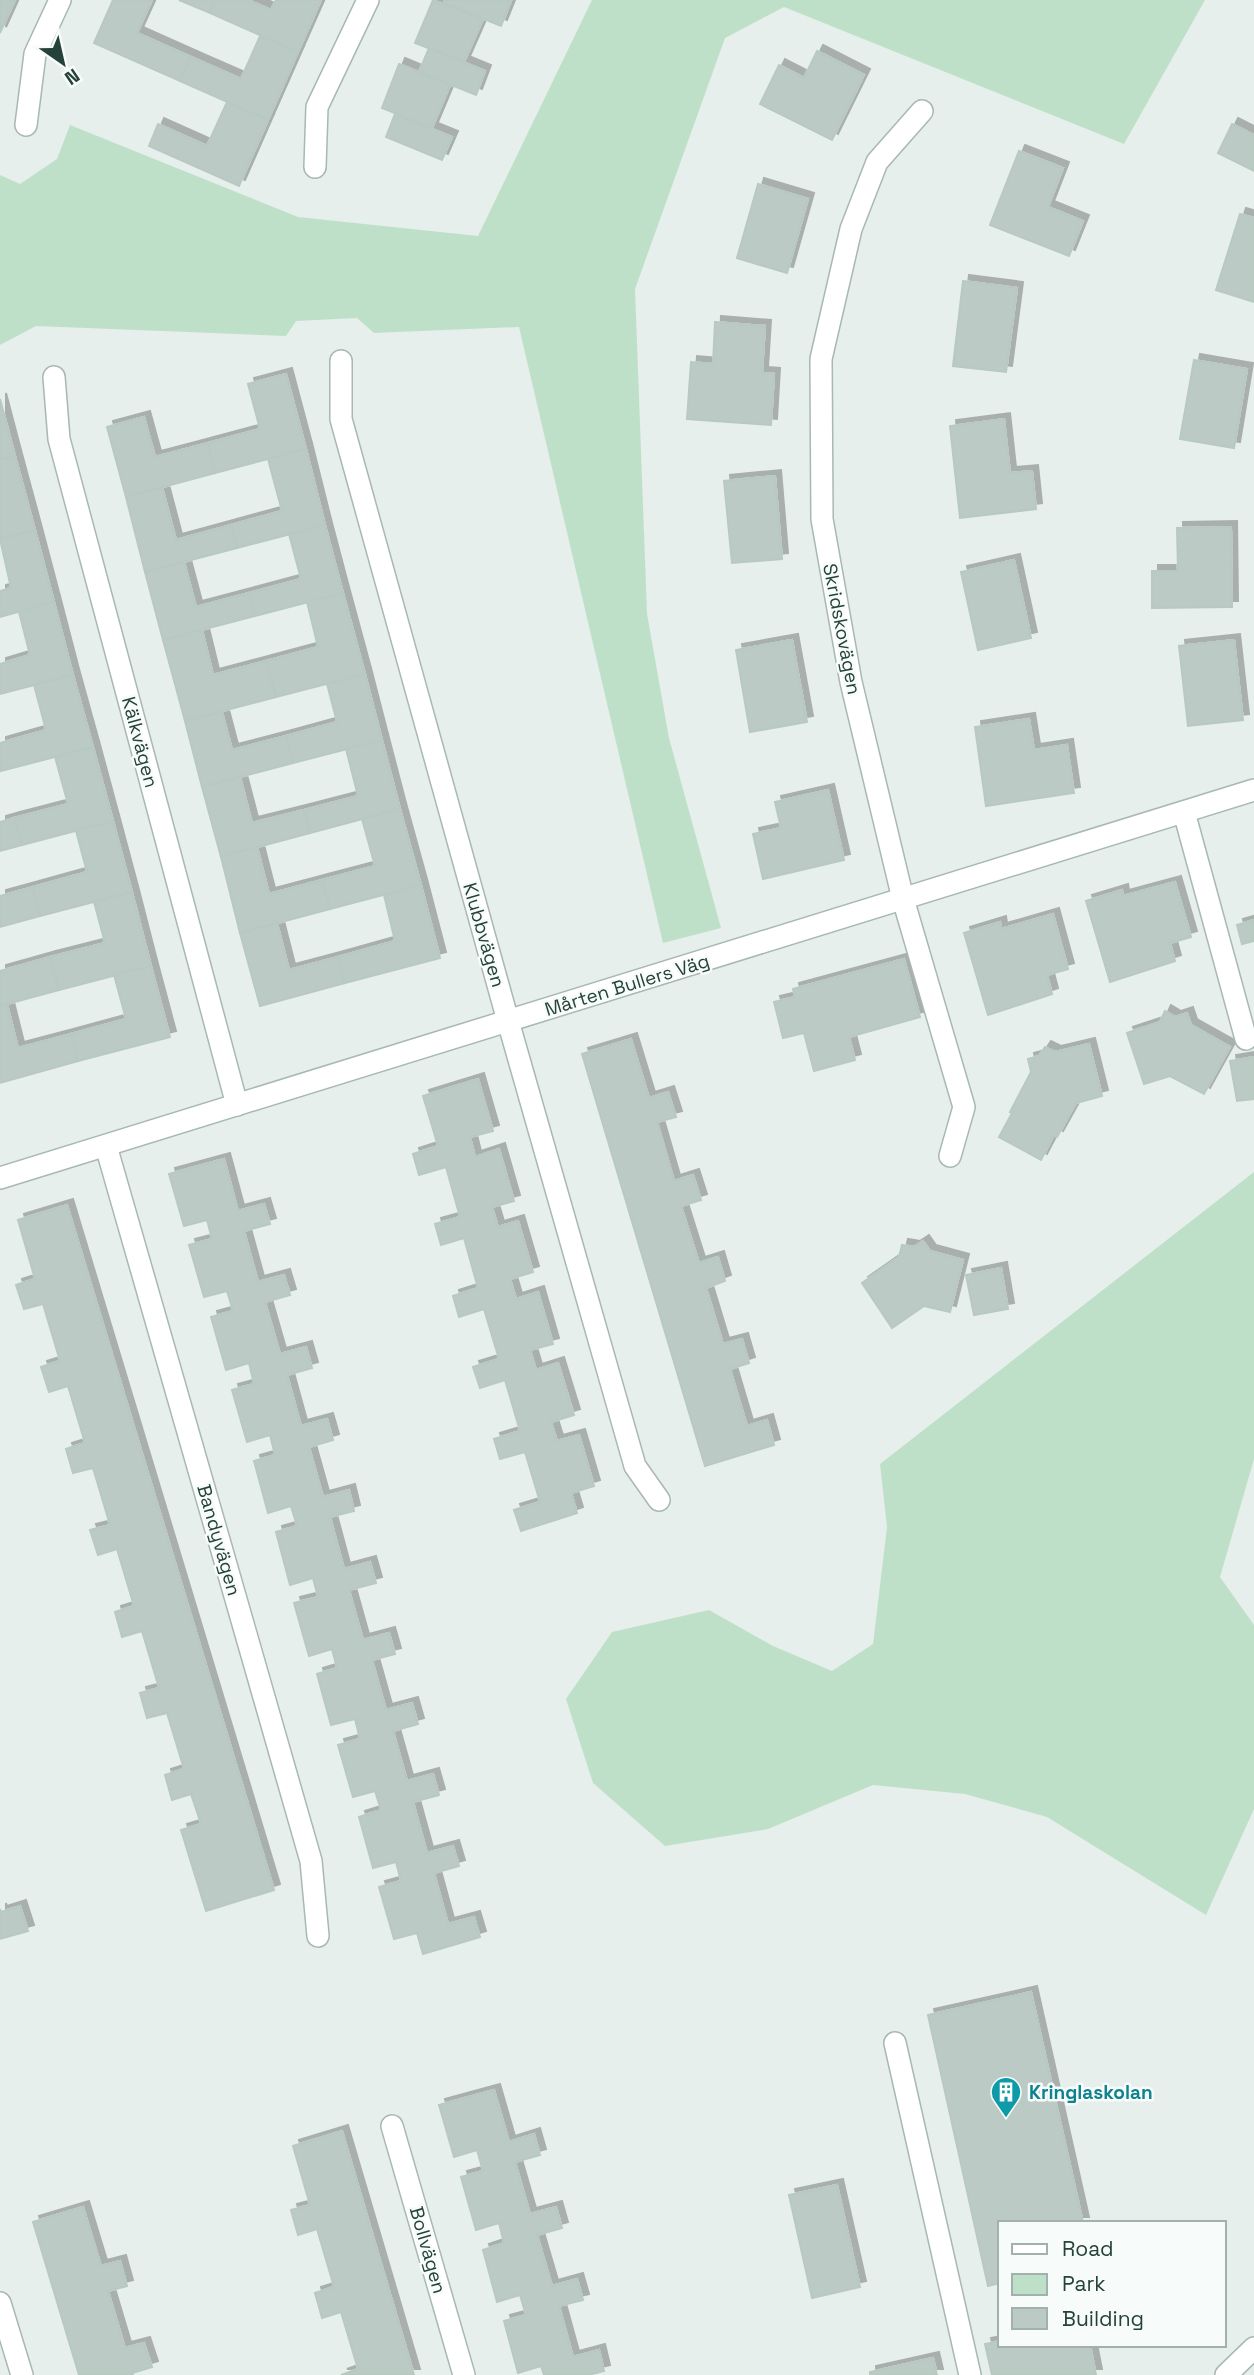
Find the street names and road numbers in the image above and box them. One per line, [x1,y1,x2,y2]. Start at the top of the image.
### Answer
street label: Skridskovägen [817,561,867,697]
street label: Kälkvägen [116,694,164,790]
street label: Klubbvägen [457,880,511,990]
street label: Mårten Bullers Väg [542,948,712,1022]
street label: Bandyvägen [191,1481,247,1599]
street label: Bollvägen [404,2204,452,2296]

